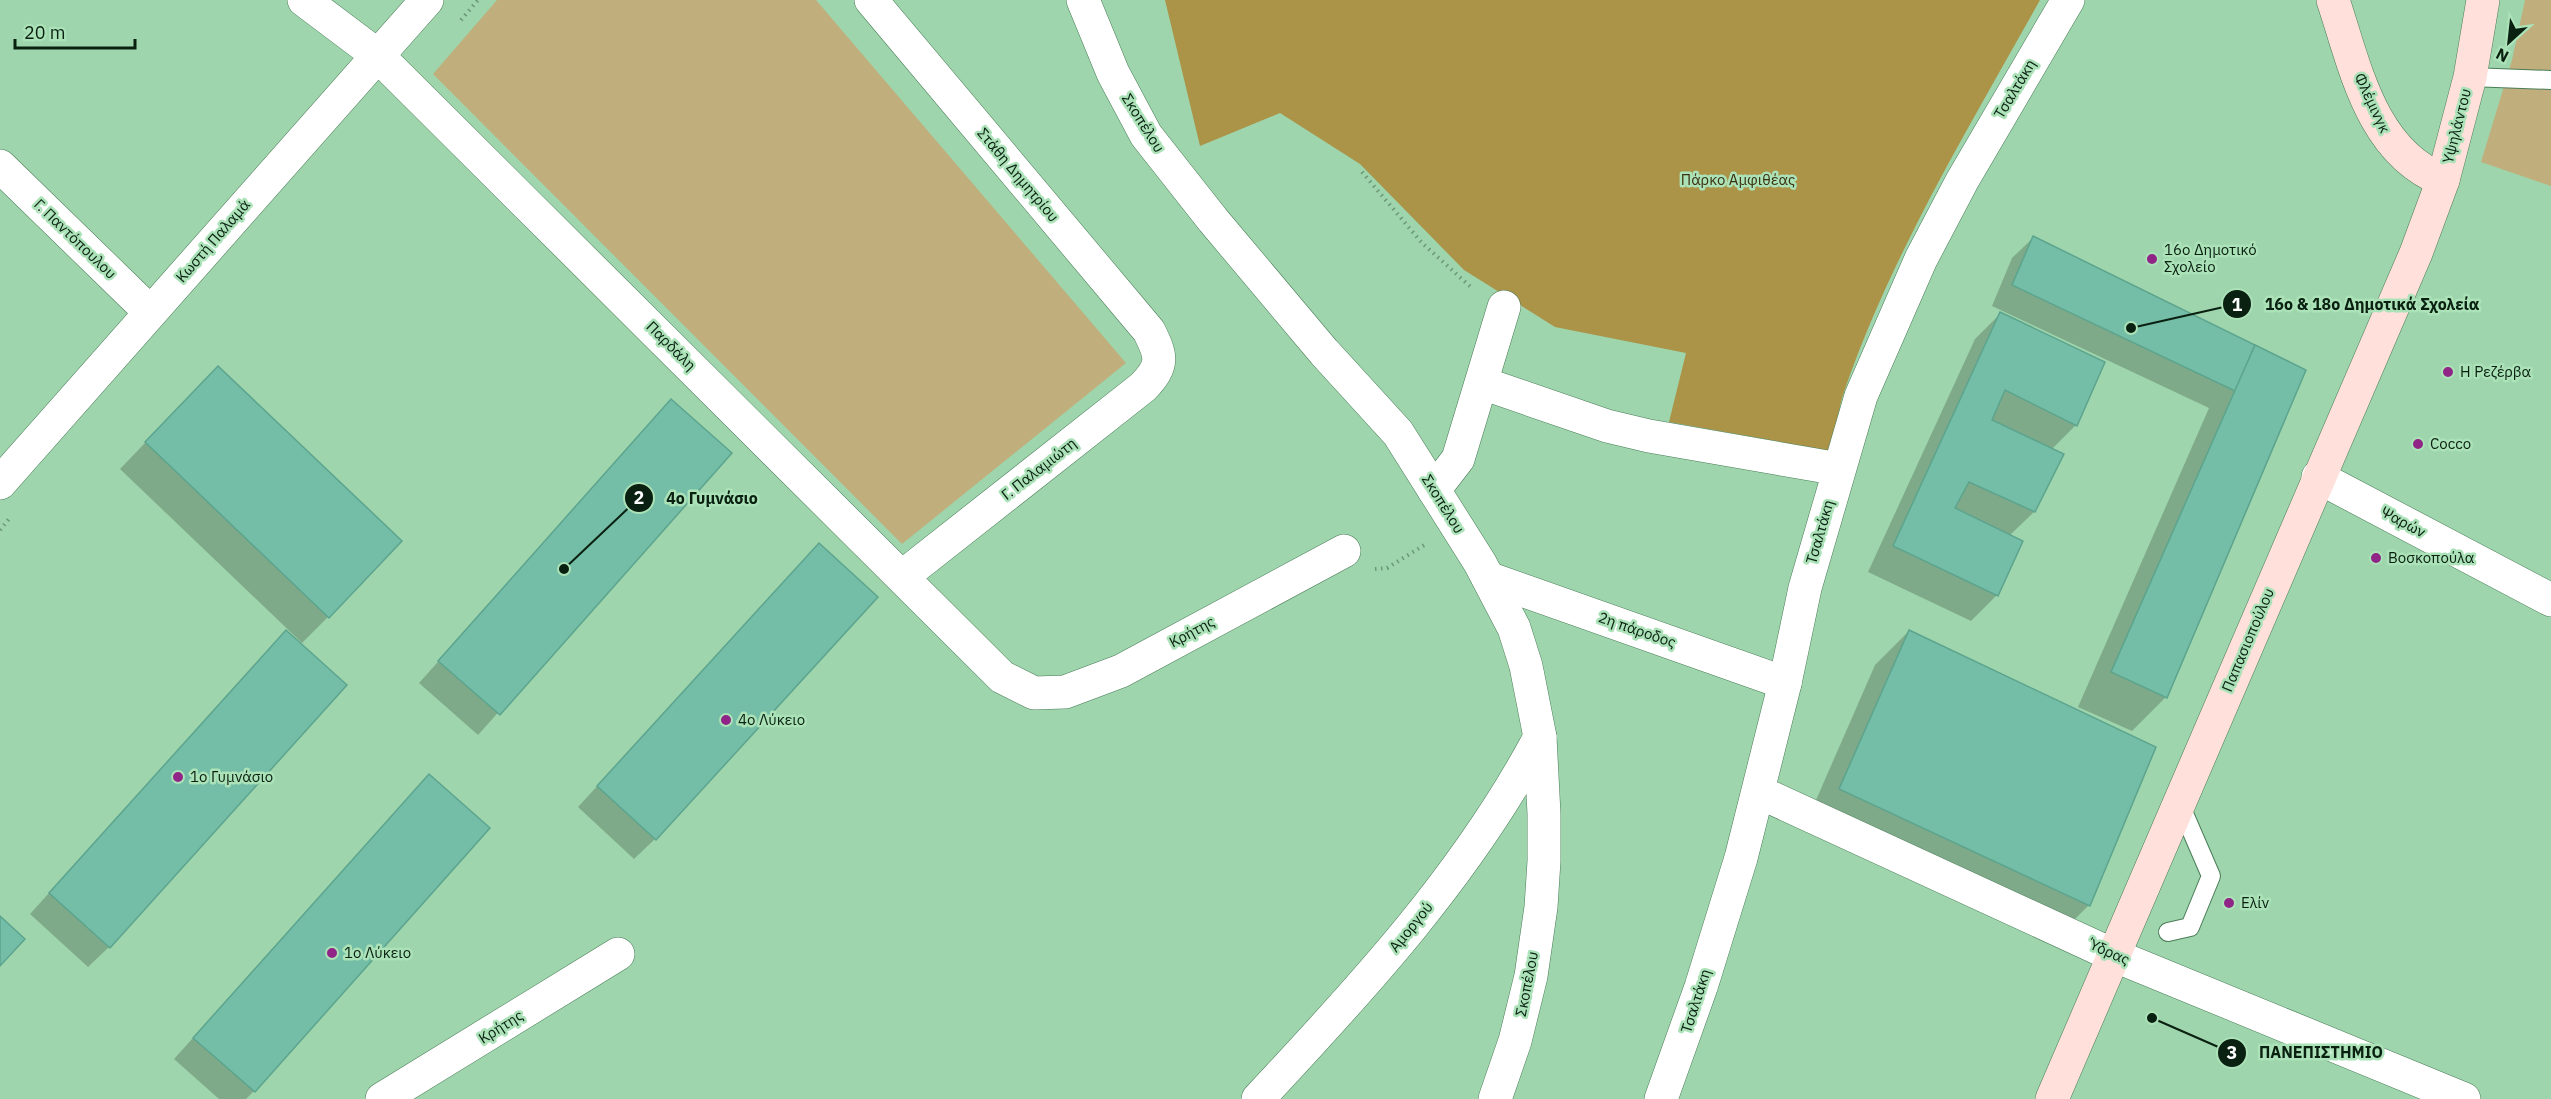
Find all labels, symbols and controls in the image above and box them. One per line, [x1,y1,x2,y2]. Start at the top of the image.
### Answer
scale bar [15,12,135,50]
north arrow [2479,12,2539,72]
text: 20 m [24,21,66,44]
text: N [2492,44,2512,67]
street label: Τσαλτάκη [1989,56,2040,122]
street label: Φλέμινγκ [2350,70,2395,136]
street label: Υψηλάντου [2438,86,2475,165]
street label: Σκοπέλου [1118,90,1169,156]
street label: Στάθη Δημητρίου [974,124,1063,226]
park label: Πάρκο Αμφιθέας [1681,170,1795,189]
street label: Γ. Παντόπουλου [30,195,120,283]
street label: Κωστή Παλαμά [171,195,254,286]
place label: 16ο Δημοτικό Σχολείο [2164,240,2257,276]
marker: 16ο Δημοτικό Σχολείο [2145,252,2159,266]
callout: 16ο & 18ο Δημοτικά Σχολεία [2222,287,2491,321]
text: 1 [2232,293,2243,316]
text: 16ο & 18ο Δημοτικά Σχολεία [2265,294,2480,314]
street label: Παρδάλη [643,317,700,374]
place label: Η Ρεζέρβα [2460,362,2532,381]
marker: Η Ρεζέρβα [2441,365,2455,379]
street label: Γ. Παλαμιώτη [997,433,1080,504]
place label: Cocco [2430,434,2471,453]
marker: Cocco [2411,437,2425,451]
street label: Σκοπέλου [1418,471,1469,537]
callout: 4ο Γυμνάσιο [624,481,770,515]
text: 2 [634,486,644,509]
text: 4ο Γυμνάσιο [666,488,758,508]
street label: Τσαλτάκη [1801,498,1838,566]
street label: Ψαρών [2377,502,2429,541]
place label: Βοσκοπούλα [2388,548,2475,567]
marker: Βοσκοπούλα [2369,551,2383,565]
street label: Παπασιοπούλου [2217,585,2278,695]
street label: 2η πάροδος [1596,607,1678,652]
street label: Κρήτης [1166,612,1218,651]
place label: 4ο Λύκειο [738,710,805,729]
marker: 4ο Λύκειο [719,713,733,727]
place label: 1ο Γυμνάσιο [190,767,273,786]
marker: 1ο Γυμνάσιο [171,770,185,784]
place label: Ελίν [2241,893,2270,912]
marker: Ελίν [2222,896,2236,910]
street label: Αμοργού [1385,898,1437,956]
street label: Ύδρας [2085,934,2133,969]
place label: 1ο Λύκειο [344,943,411,962]
marker: 1ο Λύκειο [325,946,339,960]
street label: Σκοπέλου [1511,950,1542,1018]
street label: Τσαλτάκη [1676,967,1715,1035]
street label: Κρήτης [475,1006,527,1048]
callout: ΠΑΝΕΠΙΣΤΗΜΙΟ [2217,1036,2395,1070]
text: 3 [2227,1041,2237,1064]
text: ΠΑΝΕΠΙΣΤΗΜΙΟ [2259,1042,2383,1062]

